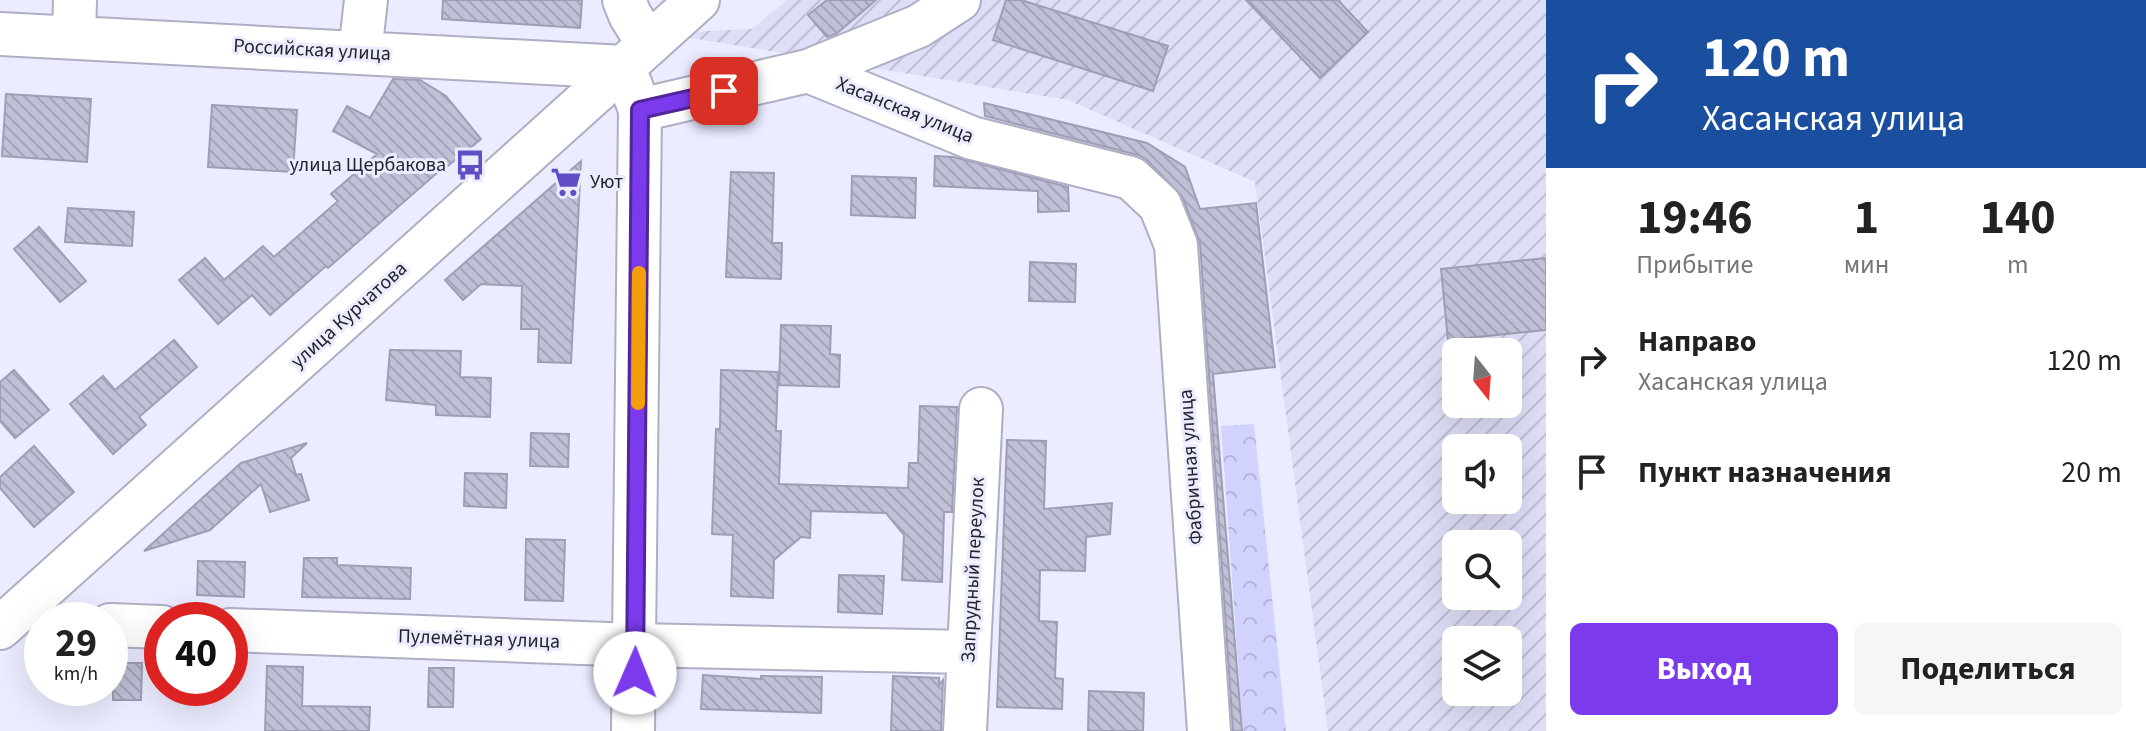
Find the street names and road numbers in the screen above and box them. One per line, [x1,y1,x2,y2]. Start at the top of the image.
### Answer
street label: Российская улица [233,32,391,68]
street label: Хасанская улица [832,70,978,150]
street label: улица Курчатова [285,255,413,375]
street label: Фабричная улица [1172,388,1210,546]
street label: Запрудный переулок [954,476,992,663]
street label: Пулемётная улица [397,622,561,656]

